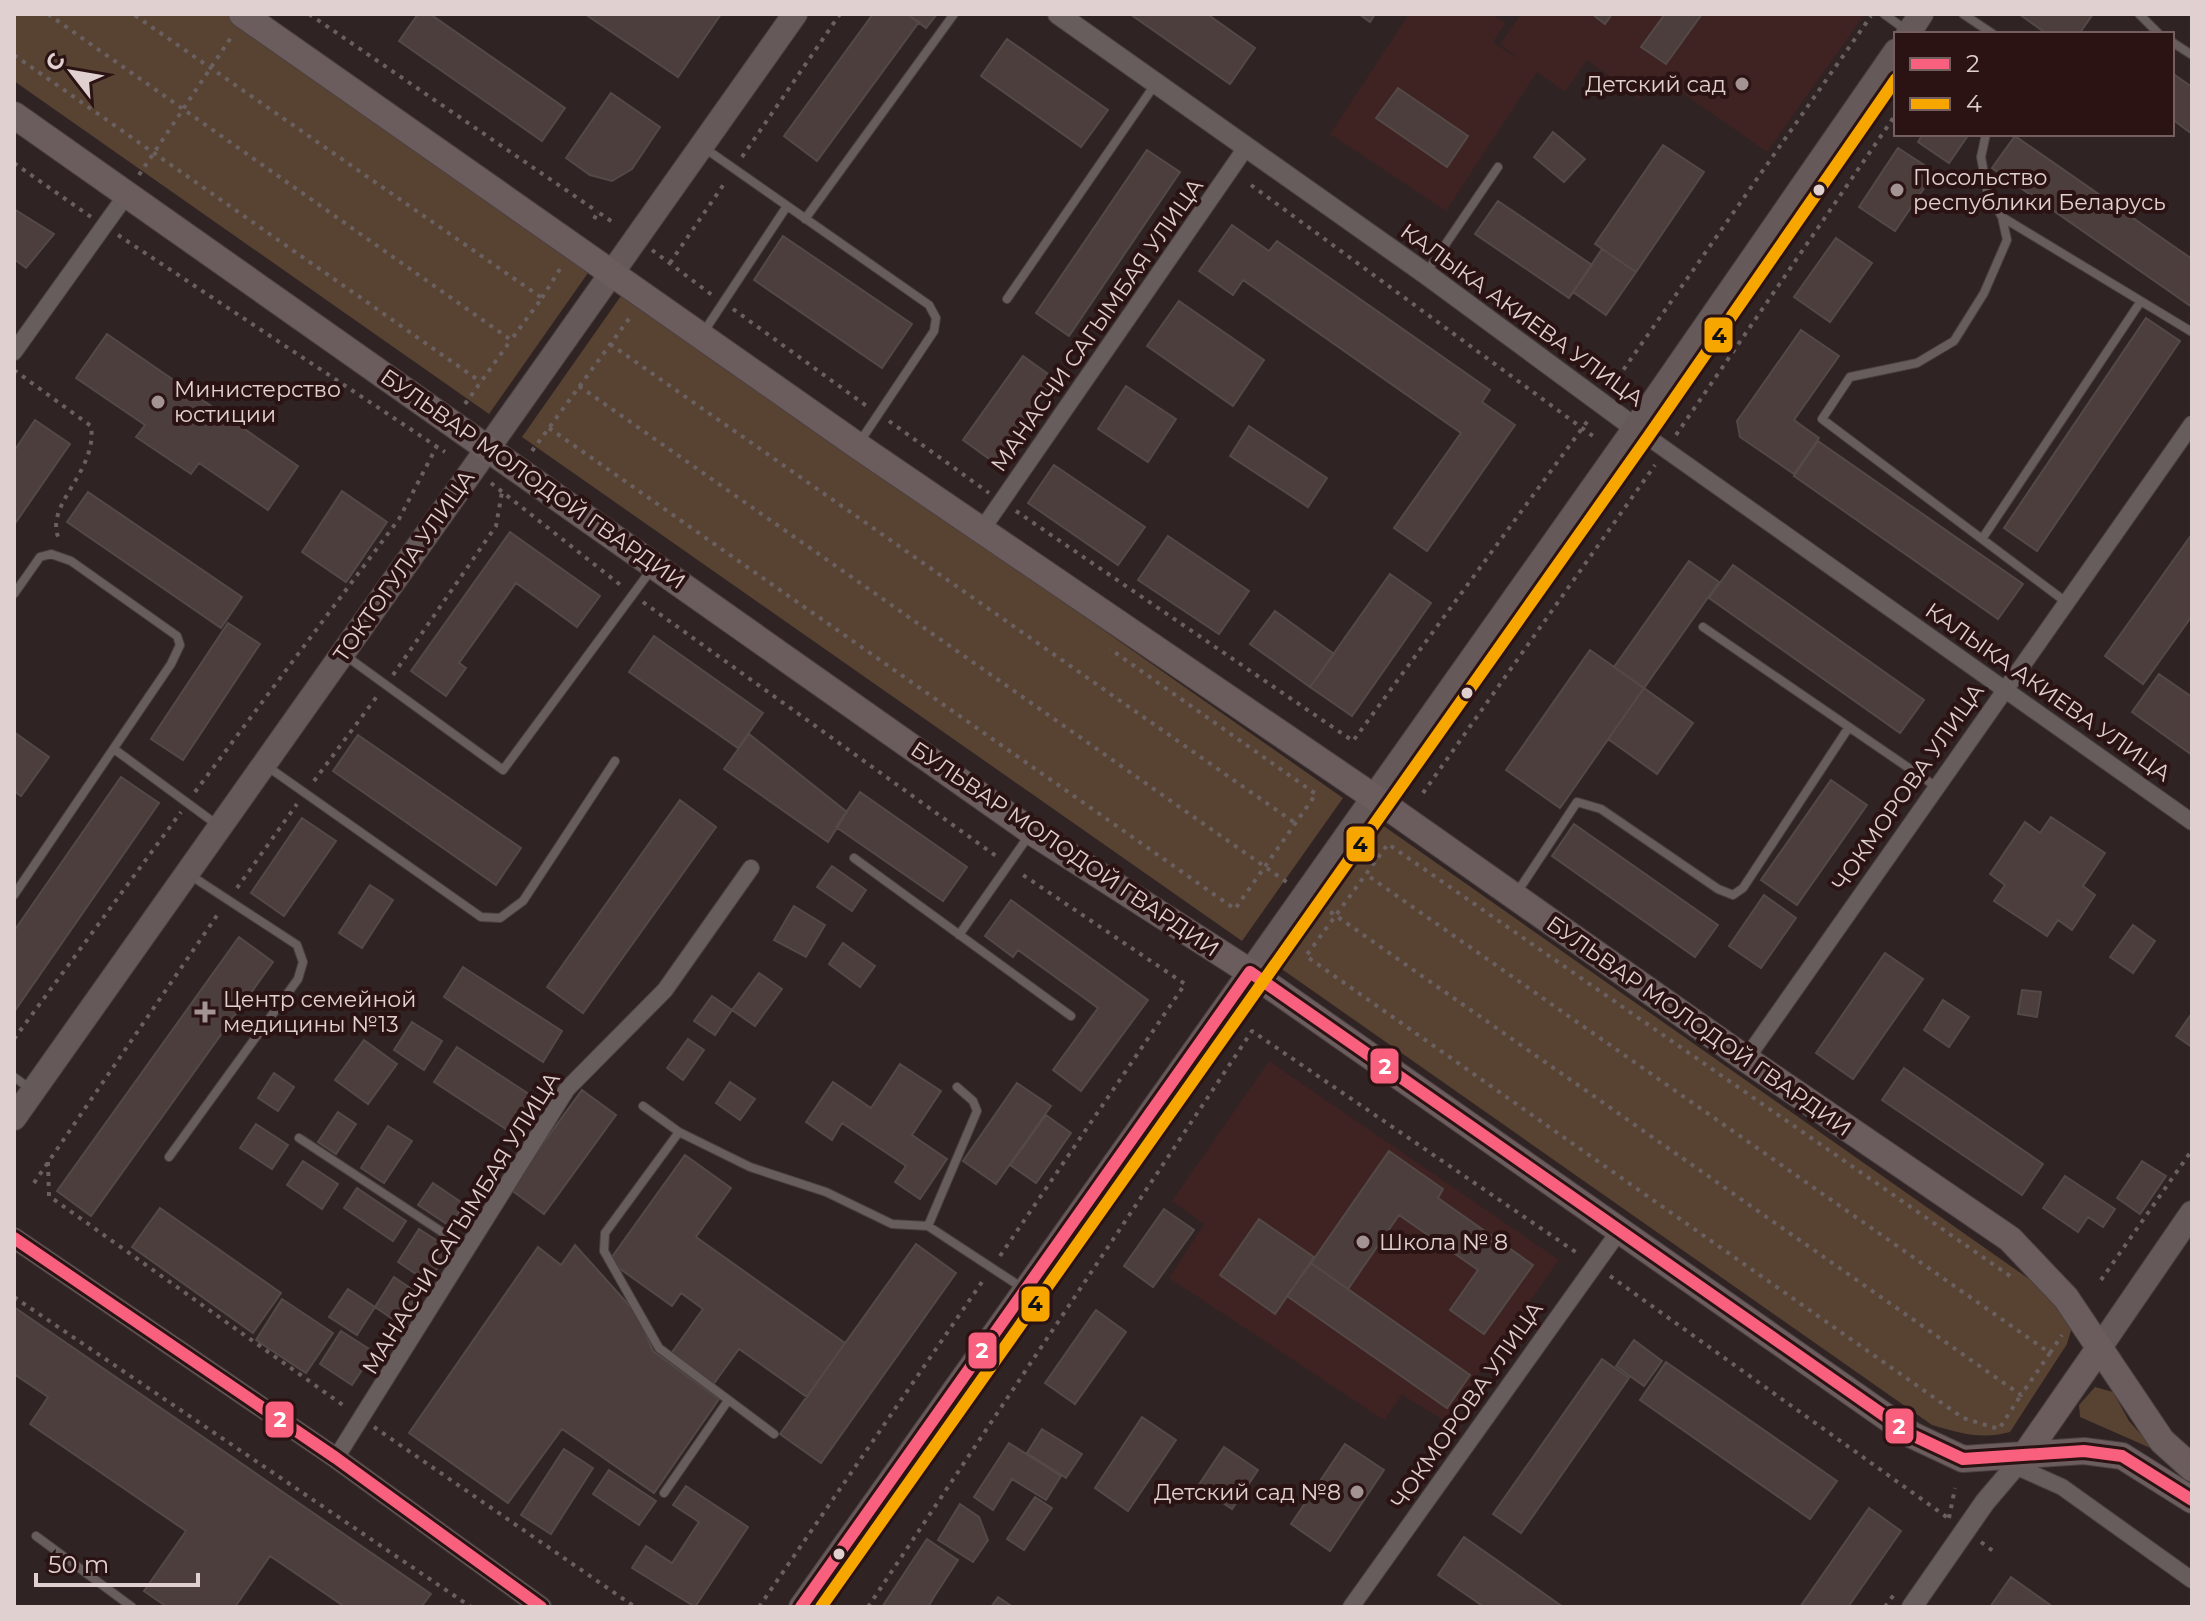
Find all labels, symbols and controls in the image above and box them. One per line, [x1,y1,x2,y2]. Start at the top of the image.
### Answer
north arrow [32,32,112,112]
legend [1894,32,2174,136]
text: С [40,48,71,76]
text: 2 [1966,49,1980,78]
place label: Детский сад [1585,71,1726,98]
marker: Детский сад [1733,75,1751,93]
text: 4 [1966,89,1982,118]
place label: Посольство республики Беларусь [1913,164,2166,216]
street label: МАНАСЧИ САГЫМБАЯ УЛИЦА [985,173,1209,477]
marker: Посольство республики Беларусь [1888,181,1906,199]
unlabelled marker [1811,182,1827,198]
street label: КАЛЫКА АКИЕВА УЛИЦА [1395,218,1649,413]
line badge: 4 [1703,316,1734,354]
text: 4 [1711,322,1727,349]
street label: БУЛЬВАР МОЛОДОЙ ГВАРДИИ [375,363,691,595]
place label: Министерство юстиции [174,376,341,428]
marker: Министерство юстиции [149,393,167,411]
street label: ТОКТОГУЛА УЛИЦА [328,464,481,667]
street label: КАЛЫКА АКИЕВА УЛИЦА [1920,597,2177,788]
street label: ЧОКМОРОВА УЛИЦА [1826,678,1990,896]
unlabelled marker [1459,685,1475,701]
street label: БУЛЬВАР МОЛОДОЙ ГВАРДИИ [906,735,1224,963]
line badge: 4 [1345,825,1376,863]
text: 4 [1352,831,1368,858]
street label: БУЛЬВАР МОЛОДОЙ ГВАРДИИ [1541,910,1857,1142]
place label: Центр семейной медицины №13 [223,986,416,1038]
marker: Центр семейной медицины №13 [194,1001,216,1023]
line badge: 2 [1369,1047,1400,1085]
text: 2 [1379,1053,1392,1080]
street label: МАНАСЧИ САГЫМБАЯ УЛИЦА [356,1066,566,1379]
place label: Школа № 8 [1379,1229,1508,1256]
marker: Школа № 8 [1354,1233,1372,1251]
line badge: 4 [1020,1285,1051,1323]
text: 4 [1027,1290,1043,1317]
street label: ЧОКМОРОВА УЛИЦА [1385,1296,1549,1514]
line badge: 2 [967,1331,998,1370]
text: 2 [976,1337,989,1364]
line badge: 2 [264,1400,295,1439]
text: 2 [274,1406,287,1433]
line badge: 2 [1884,1407,1915,1445]
text: 2 [1893,1413,1906,1440]
place label: Детский сад №8 [1154,1479,1341,1506]
marker: Детский сад №8 [1348,1483,1366,1501]
scale bar [36,1537,198,1587]
unlabelled marker [831,1546,847,1562]
text: 50 m [48,1550,109,1579]

